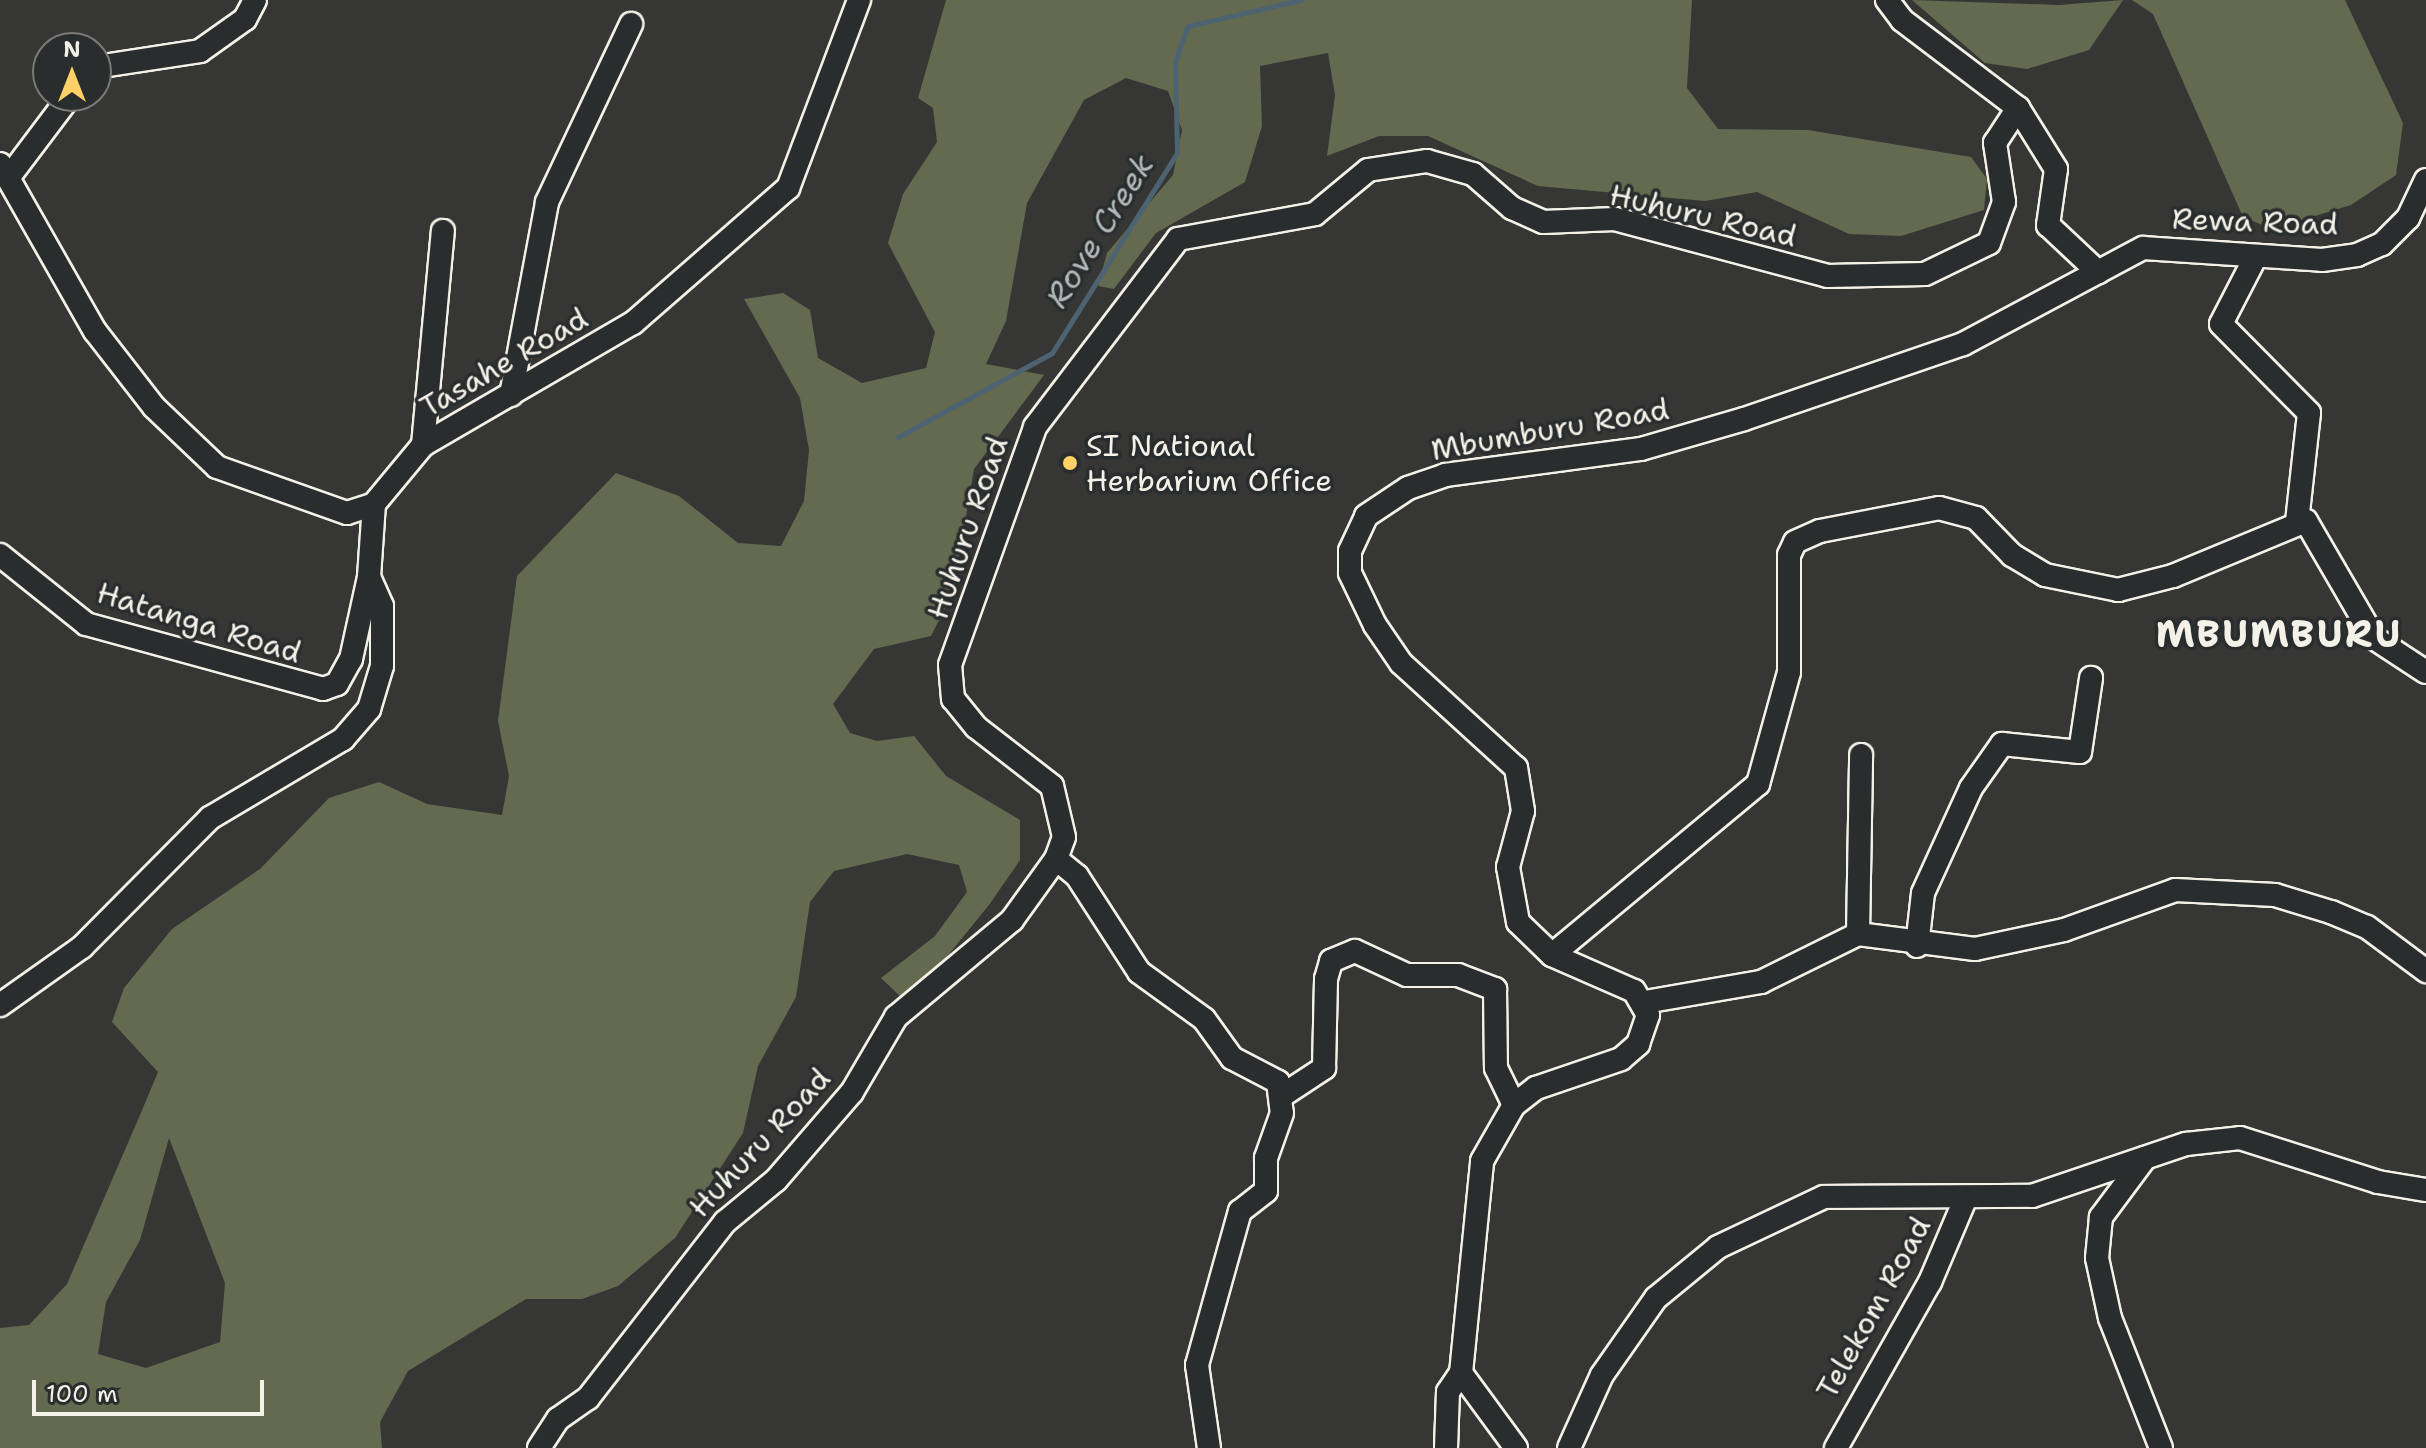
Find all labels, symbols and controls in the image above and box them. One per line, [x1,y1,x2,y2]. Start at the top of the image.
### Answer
north arrow [32,32,112,112]
text: N [63,35,81,64]
water label: Rove Creek [1038,147,1162,315]
street label: Huhuru Road [1606,177,1800,255]
street label: Rewa Road [2171,201,2339,243]
street label: Tasahe Road [414,301,594,425]
street label: Mbumburu Road [1428,391,1672,469]
place label: SI National Herbarium Office [1086,428,1332,498]
street label: Huhuru Road [920,432,1016,624]
marker: SI National Herbarium Office [1061,454,1079,472]
street label: Hatanga Road [93,575,305,671]
district label: MBUMBURU [2156,611,2402,657]
street label: Huhuru Road [682,1061,838,1225]
street label: Telekom Road [1809,1211,1939,1405]
scale bar [36,1364,268,1414]
text: 100 m [46,1378,118,1410]

